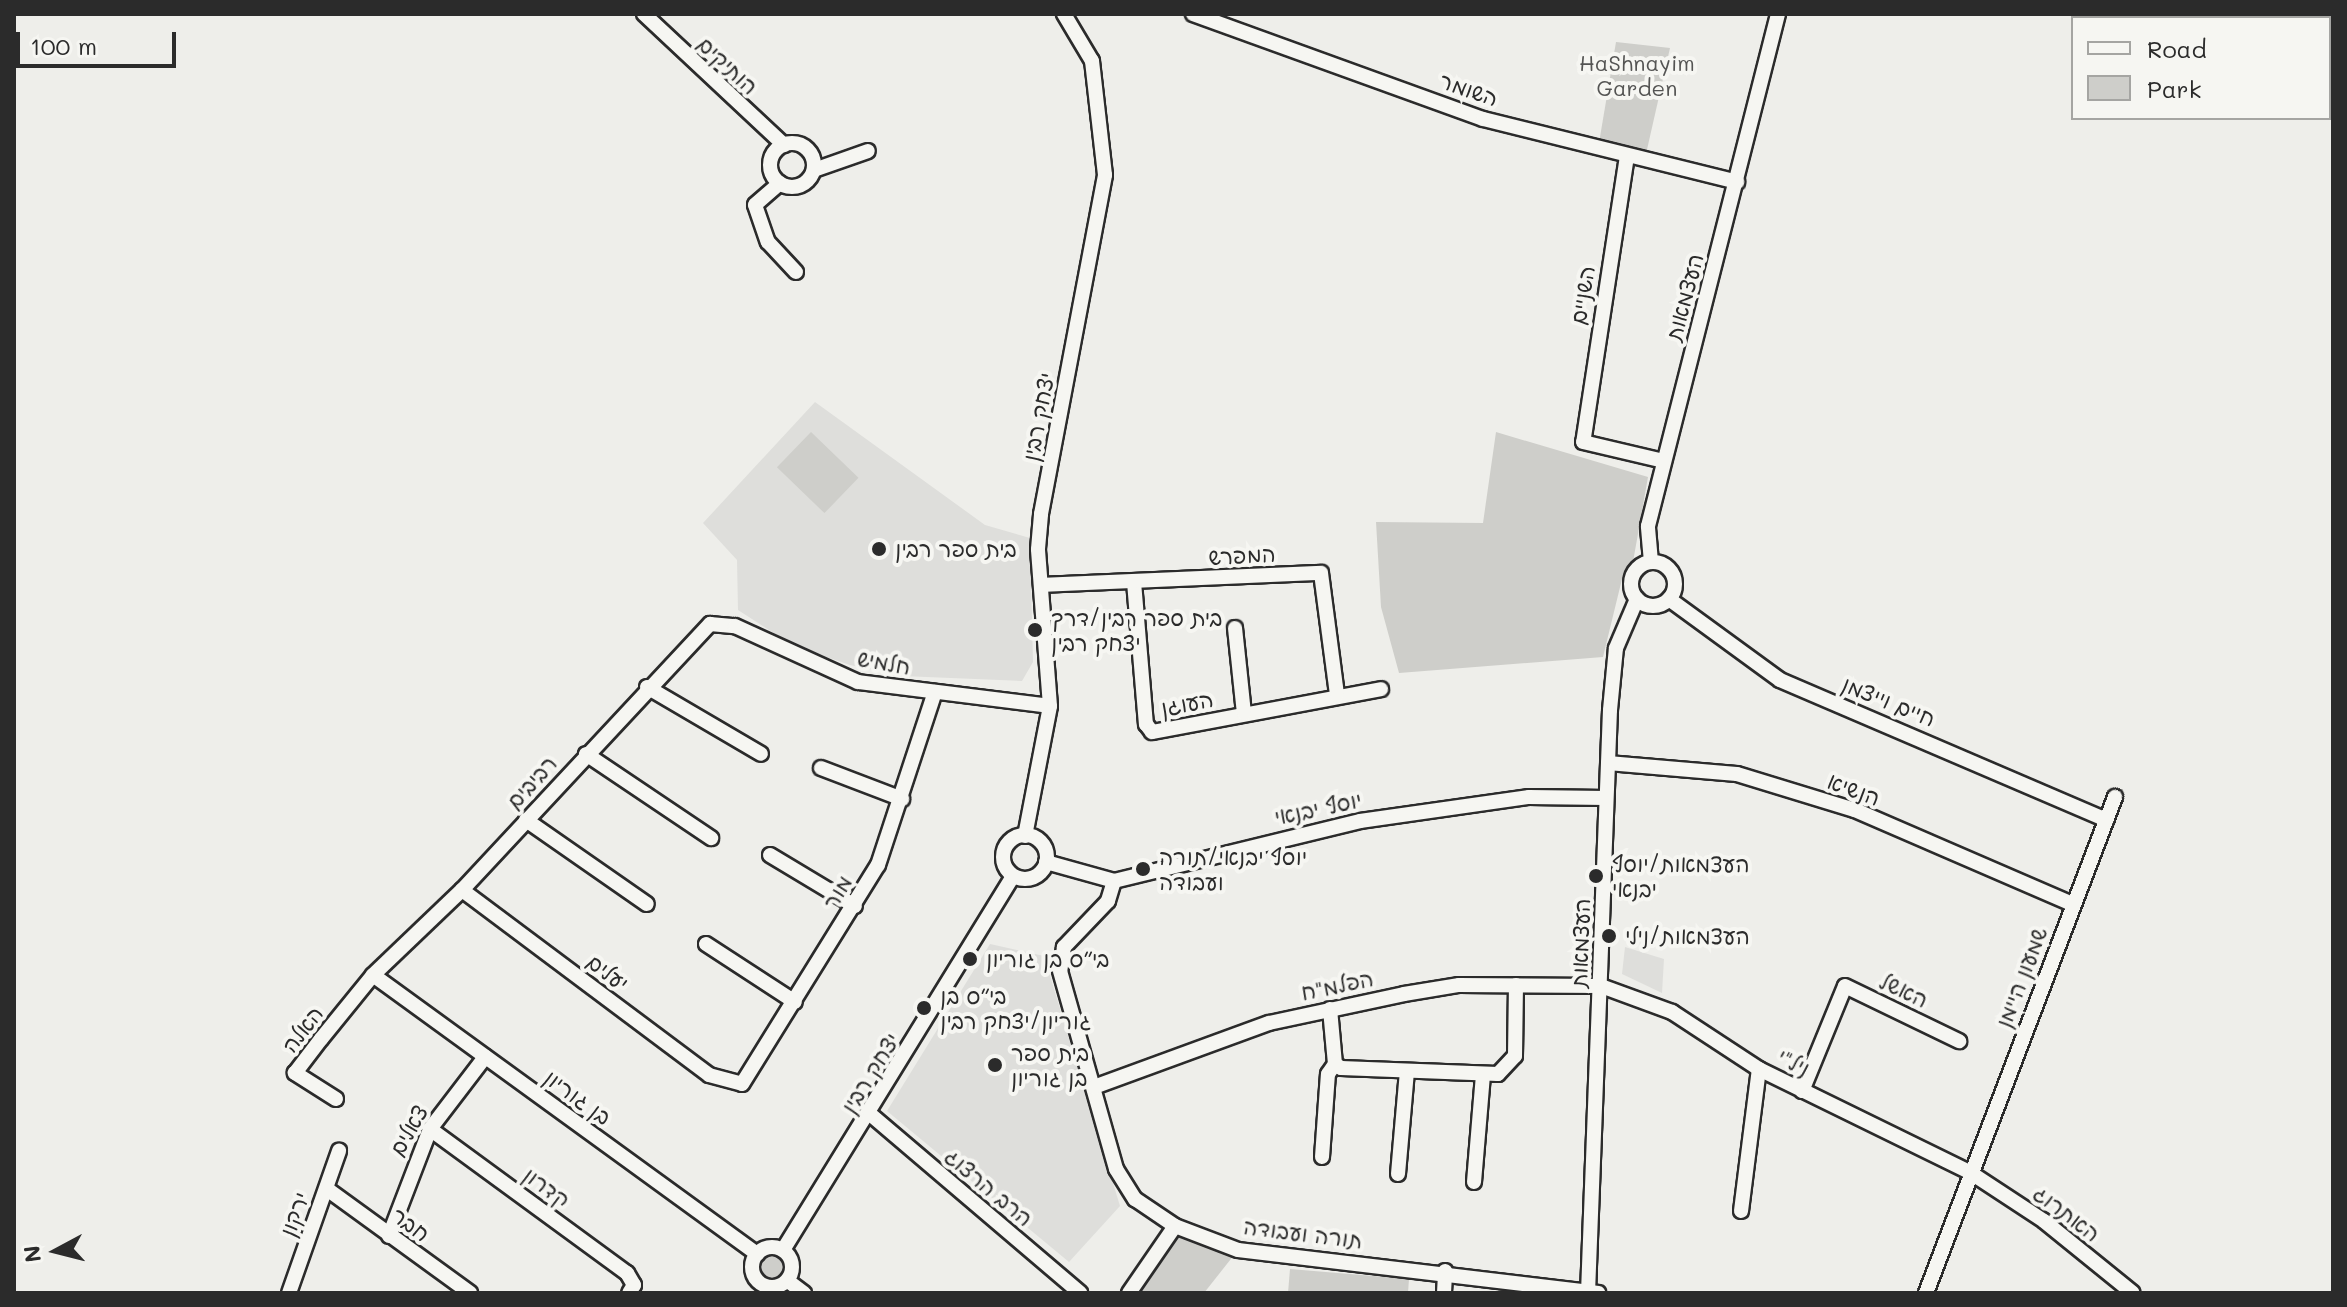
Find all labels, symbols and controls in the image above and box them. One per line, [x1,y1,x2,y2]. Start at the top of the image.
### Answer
scale bar [20,16,180,66]
legend [2071,16,2331,120]
text: 100 m [30,30,97,61]
street label: הותיקים [692,30,764,100]
text: Road [2147,33,2207,64]
park label: HaShnayim Garden [1579,49,1695,100]
street label: השומר [1436,67,1502,111]
text: Park [2147,73,2201,104]
street label: העצמאות [1660,250,1708,344]
street label: השניים [1564,264,1600,326]
street label: יצחק רבין [1016,371,1060,463]
place label: בית ספר רבין [895,536,1017,562]
marker: בית ספר רבין [870,540,888,558]
street label: המפרש [1208,540,1276,570]
place label: בית ספר רבין/דרך יצחק רבין [1051,604,1222,656]
marker: בית ספר רבין/דרך יצחק רבין [1026,621,1044,639]
street label: חלמיש [855,644,913,680]
street label: חיים וייצמן [1839,670,1939,732]
street label: העוגן [1158,685,1216,721]
street label: רביבים [500,750,562,814]
street label: הנשיא [1824,767,1884,811]
street label: יוסף יבנאי [1272,786,1364,830]
place label: יוסף יבנאי/תורה ועבודה [1159,843,1307,894]
place label: העצמאות/יוסף יבנאי [1612,850,1750,902]
marker: יוסף יבנאי/תורה ועבודה [1134,860,1152,878]
marker: העצמאות/יוסף יבנאי [1587,867,1605,885]
street label: מור [817,870,857,914]
street label: העצמאות [1565,898,1595,988]
place label: העצמאות/נילי [1625,923,1750,949]
street label: שמעון היימן [1990,923,2052,1031]
marker: העצמאות/נילי [1600,927,1618,945]
place label: בי״ס בן גוריון [986,946,1110,972]
street label: יעלים [582,948,634,996]
marker: בי״ס בן גוריון [961,950,979,968]
street label: הפלמ"ח [1298,964,1376,1006]
street label: האשל [1875,967,1933,1013]
place label: בי״ס בן גוריון/יצחק רבין [940,982,1091,1034]
marker: בי״ס בן גוריון/יצחק רבין [915,999,933,1017]
street label: האלה [276,1001,328,1057]
street label: יצחק רבין [835,1028,905,1118]
place label: בית ספר בן גוריון [1011,1039,1089,1090]
street label: ניל"י [1773,1043,1815,1081]
marker: בית ספר בן גוריון [986,1056,1004,1074]
street label: בן גוריון [539,1064,617,1130]
street label: צאלים [383,1100,433,1160]
street label: הרב הרצוג [940,1143,1038,1231]
street label: קדרון [519,1161,575,1213]
street label: האתרוג [2028,1179,2106,1247]
street label: ירקון [274,1188,314,1240]
street label: חבר [387,1201,435,1247]
north arrow [16,1211,96,1291]
street label: תורה ועבודה [1242,1213,1364,1253]
text: N [16,1244,47,1264]

